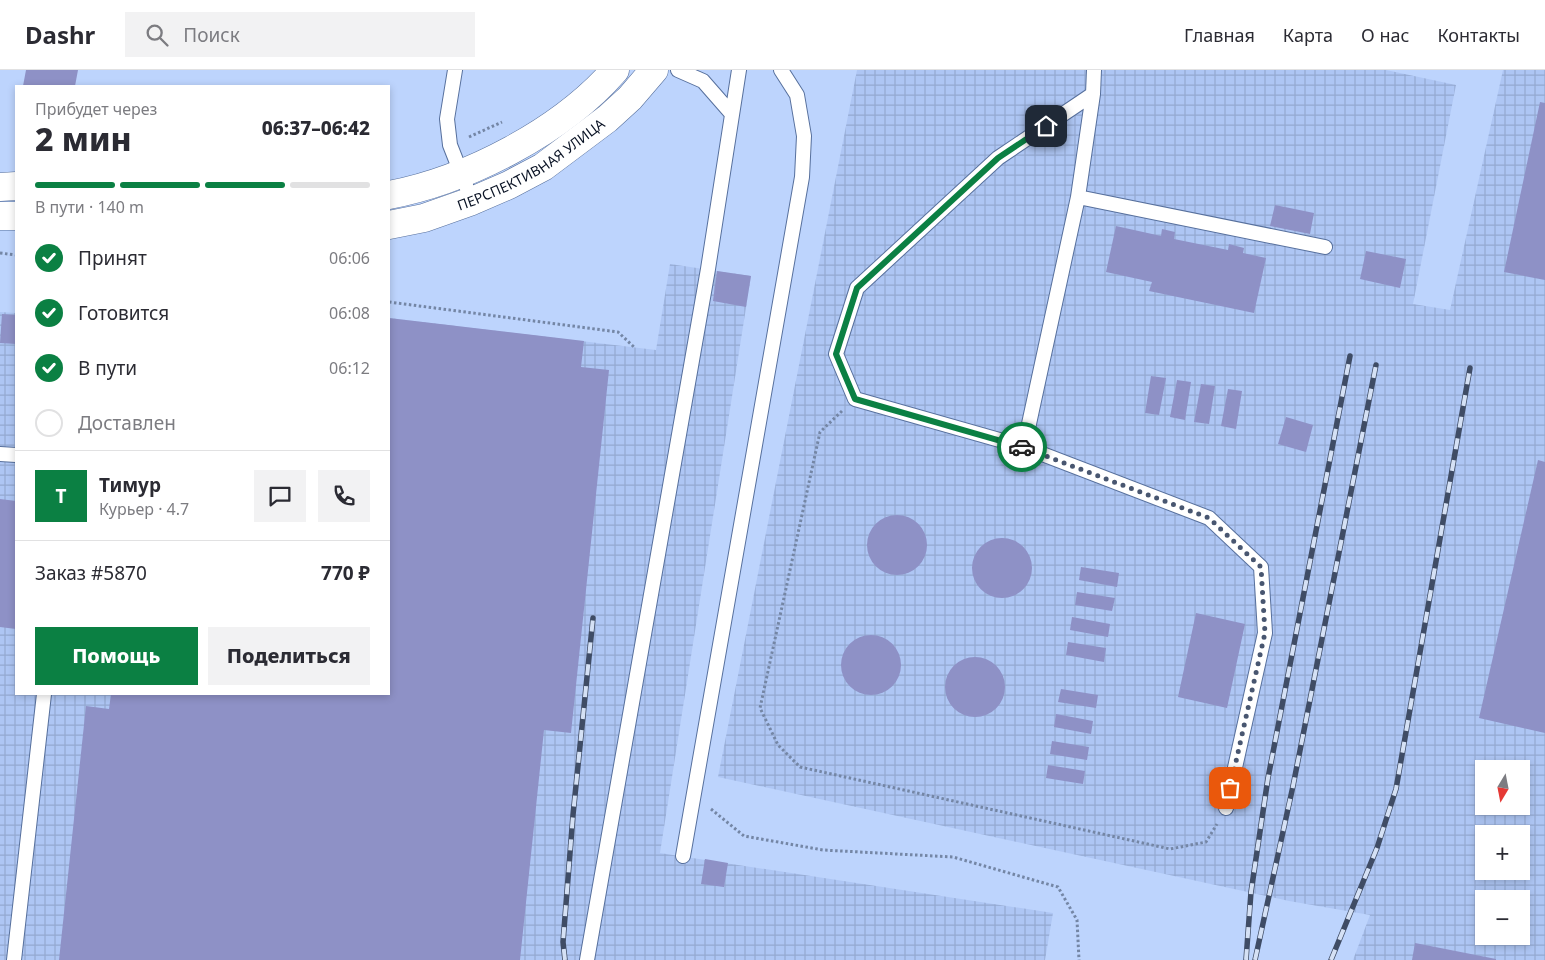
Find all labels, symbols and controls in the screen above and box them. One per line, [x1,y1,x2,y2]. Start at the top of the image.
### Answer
search box [125,12,475,57]
text: Dashr [25,18,95,51]
icon: search [143,21,171,49]
text: Поиск [183,22,240,48]
text: Главная [1184,23,1255,47]
text: Карта [1283,23,1333,47]
text: О нас [1361,23,1409,47]
text: Контакты [1437,23,1520,47]
text: Прибудет через [35,98,157,120]
pin [1025,105,1067,147]
icon: home [1032,112,1060,140]
street label: ПЕРСПЕКТИВНАЯ УЛИЦА [455,114,608,214]
text: 06:37–06:42 [262,115,370,141]
text: 2 мин [35,117,132,160]
text: В пути · 140 m [35,196,144,218]
icon: check [35,244,63,272]
text: Принят [78,245,147,271]
text: 06:06 [329,247,370,269]
icon: check [35,299,63,327]
text: Готовится [78,300,169,326]
text: 06:08 [329,302,370,324]
icon: check [35,354,63,382]
text: В пути [78,355,137,381]
text: 06:12 [329,357,370,379]
text: Доставлен [78,410,176,436]
courier [997,422,1047,472]
icon: car [1008,433,1036,461]
button: chat [254,470,306,522]
button: phone [318,470,370,522]
text: Тимур [99,472,161,498]
text: Т [56,483,66,509]
text: Курьер · 4.7 [99,498,189,520]
text: Заказ #5870 [35,560,147,586]
text: 770 ₽ [321,560,370,586]
button: Помощь [35,627,198,685]
button: Поделиться [208,627,370,685]
north arrow [1475,760,1530,815]
map controls [1475,760,1530,945]
pin [1209,767,1251,809]
icon: bag [1216,774,1244,802]
button: + [1475,825,1530,880]
button: − [1475,890,1530,945]

